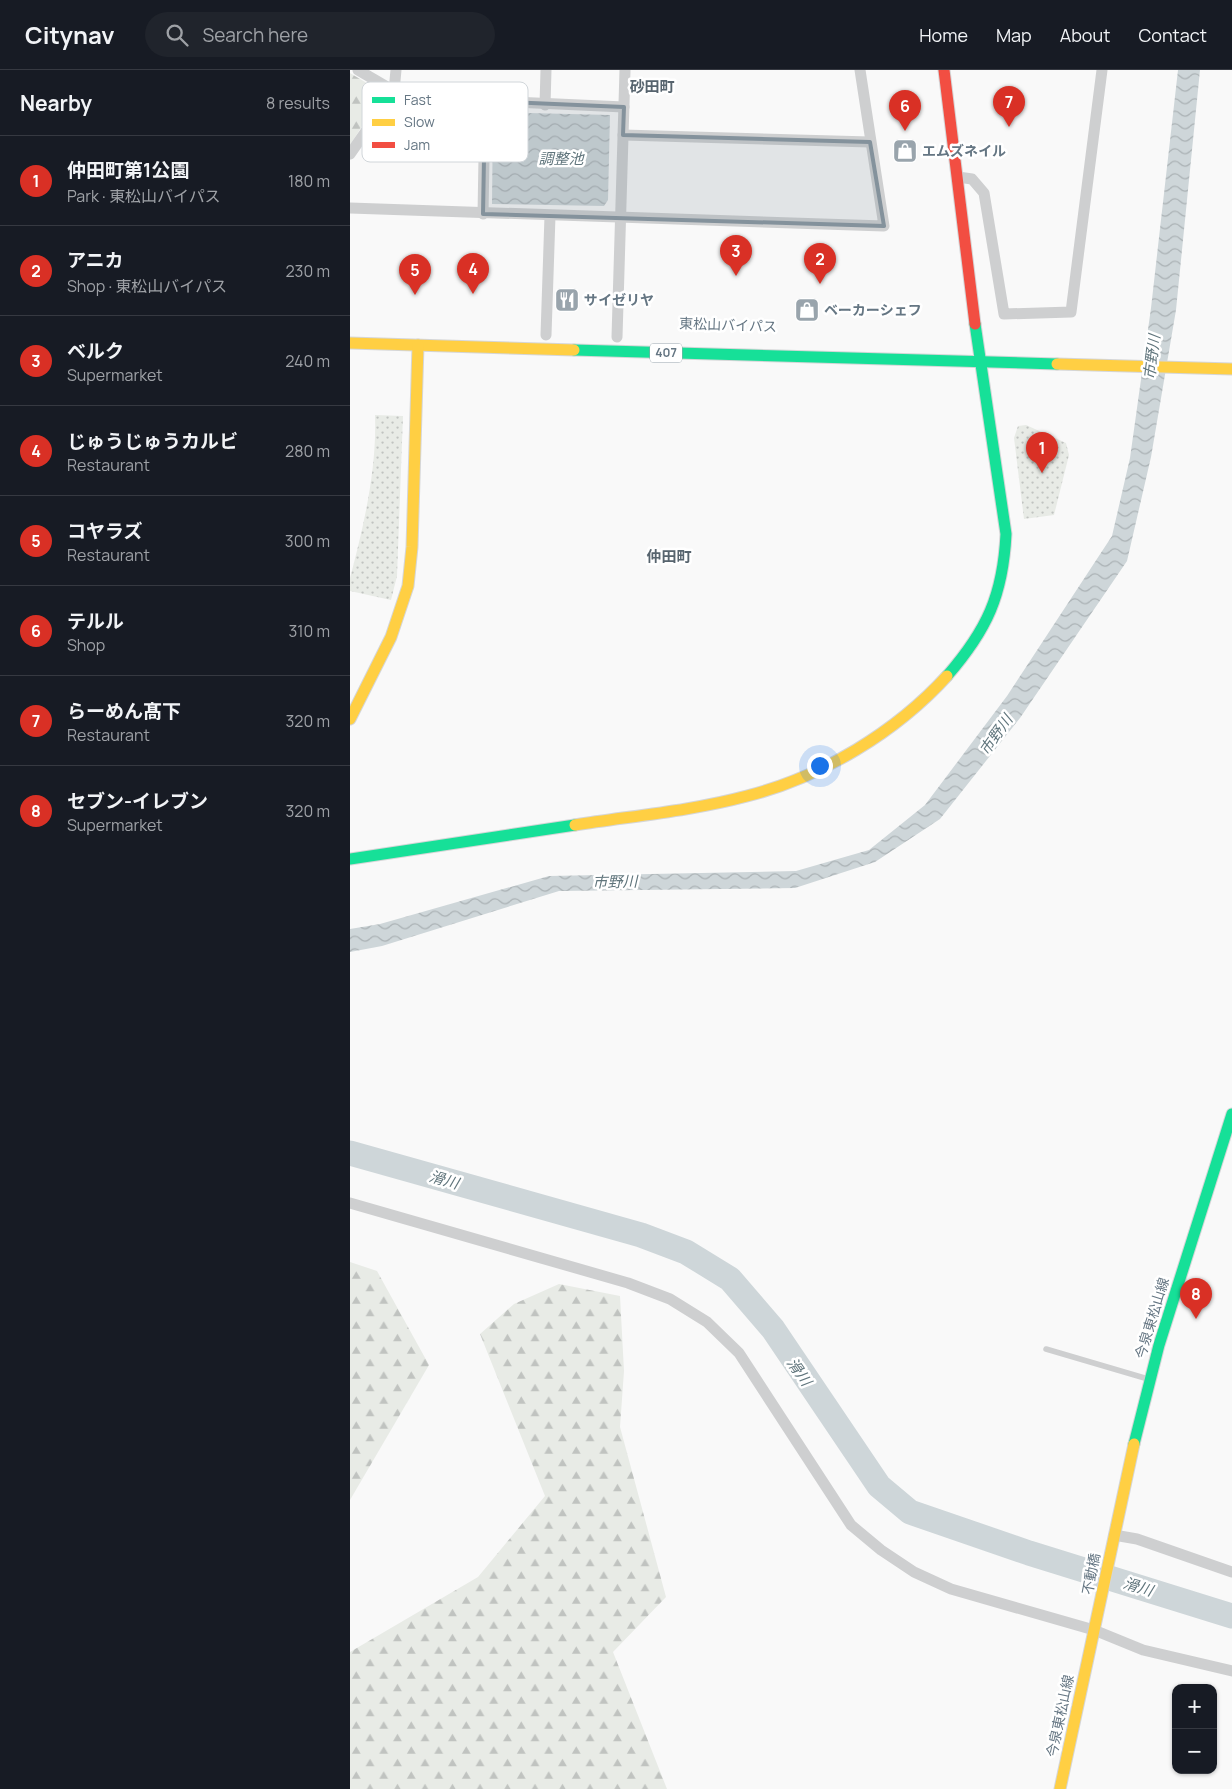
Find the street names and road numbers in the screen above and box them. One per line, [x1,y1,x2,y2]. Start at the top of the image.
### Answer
street label: 東松山バイパス [679,313,777,336]
road number: 407 [650,344,682,362]
street label: 今泉東松山線 [1130,1275,1173,1361]
street label: 不動橋 [1077,1551,1104,1596]
street label: 今泉東松山線 [1041,1673,1078,1759]

